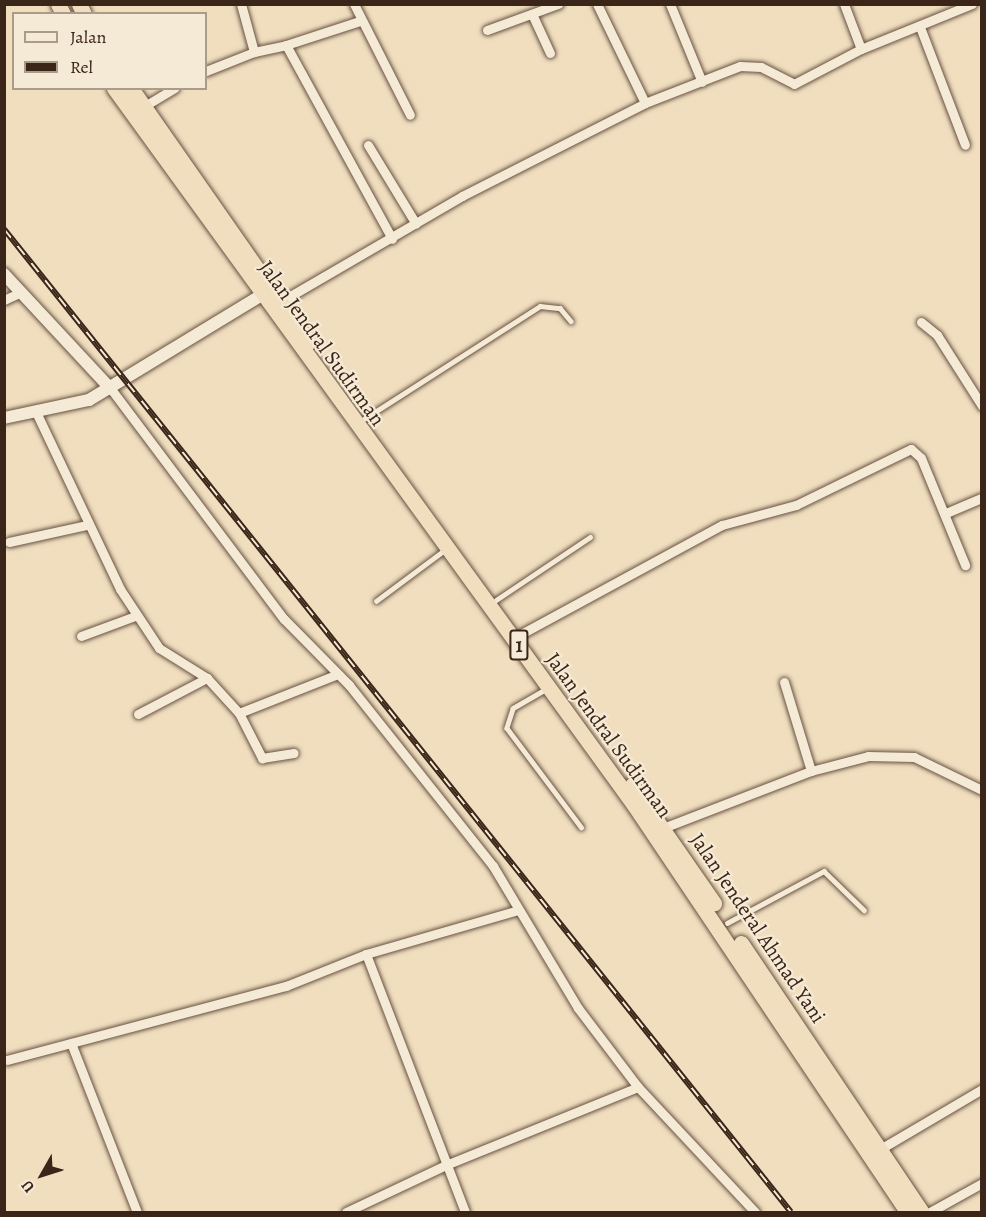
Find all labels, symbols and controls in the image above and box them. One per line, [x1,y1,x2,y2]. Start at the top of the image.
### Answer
legend [12,12,207,90]
text: Jalan [70,25,106,49]
text: Rel [70,55,93,79]
street label: Jalan Jendral Sudirman [254,255,390,431]
road number: 1 [508,628,530,662]
street label: Jalan Jendral Sudirman [541,647,677,823]
street label: Jalan Jenderal Ahmad Yani [685,828,831,1028]
north arrow [12,1145,72,1205]
text: U [16,1175,40,1197]

